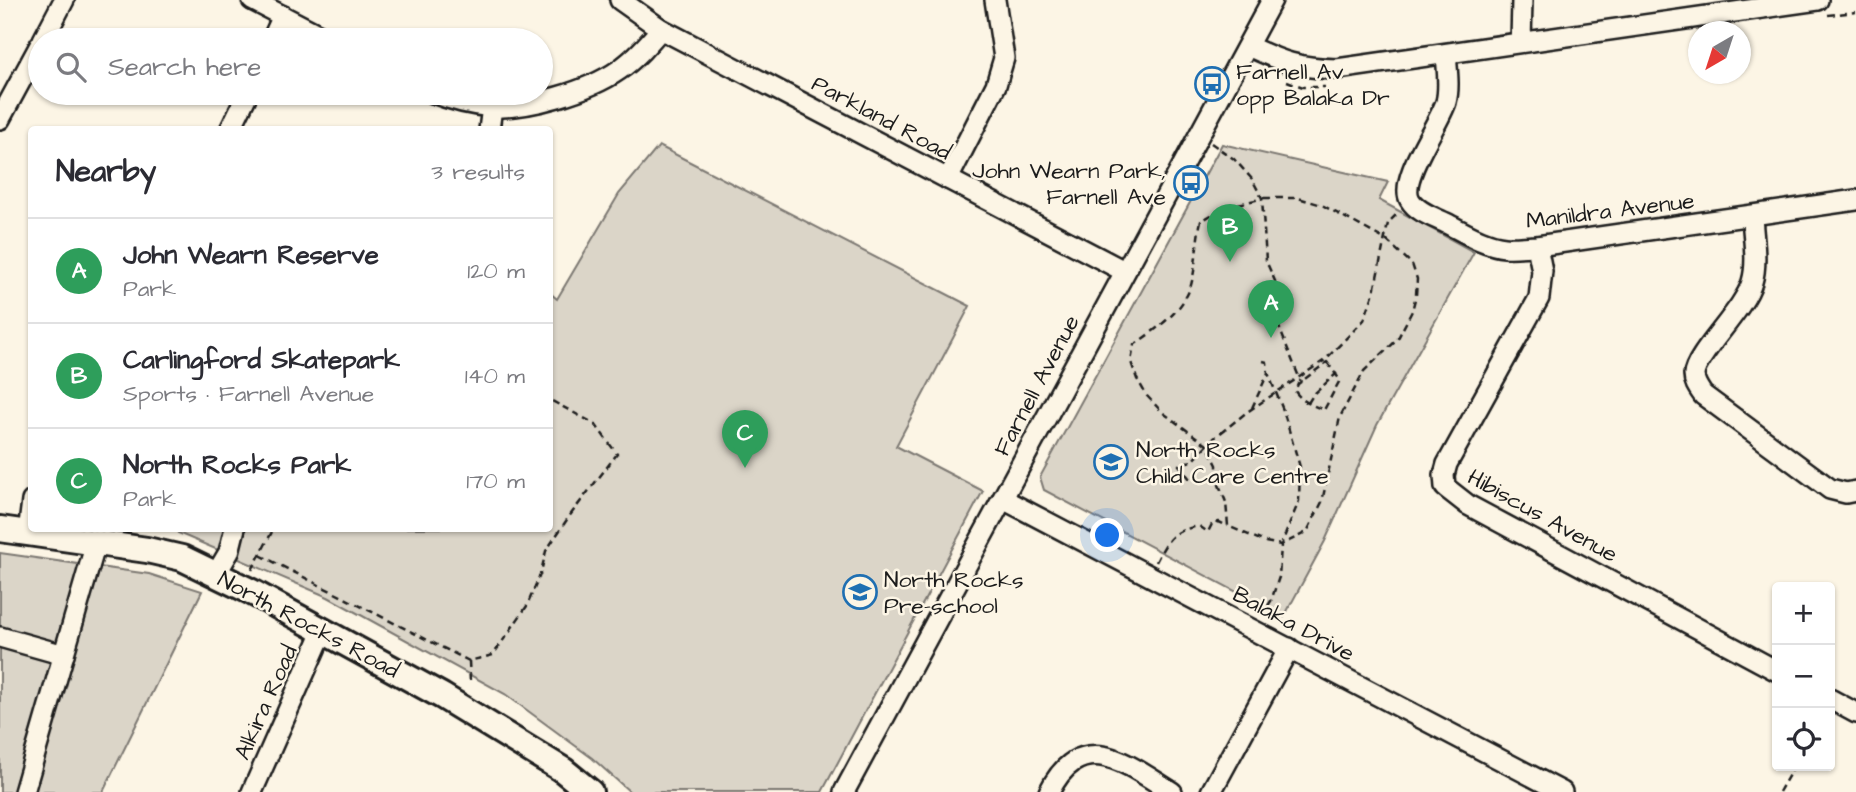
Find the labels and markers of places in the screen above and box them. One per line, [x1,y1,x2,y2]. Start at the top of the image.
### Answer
place label: Farnell Av opp Balaka Dr [1236,56,1390,114]
bus stop icon: Farnell Av opp Balaka Dr [1193,65,1231,103]
place label: John Wearn Park, Farnell Ave [972,155,1166,213]
bus stop icon: John Wearn Park, Farnell Ave [1172,164,1210,202]
pin: B [1207,204,1253,262]
pin: A [1248,280,1294,338]
pin: C [722,410,768,468]
place label: North Rocks Child Care Centre [1136,434,1329,492]
school or university icon: North Rocks Child Care Centre [1092,443,1130,481]
place label: North Rocks Pre-school [884,564,1024,622]
school or university icon: North Rocks Pre-school [841,573,879,611]

